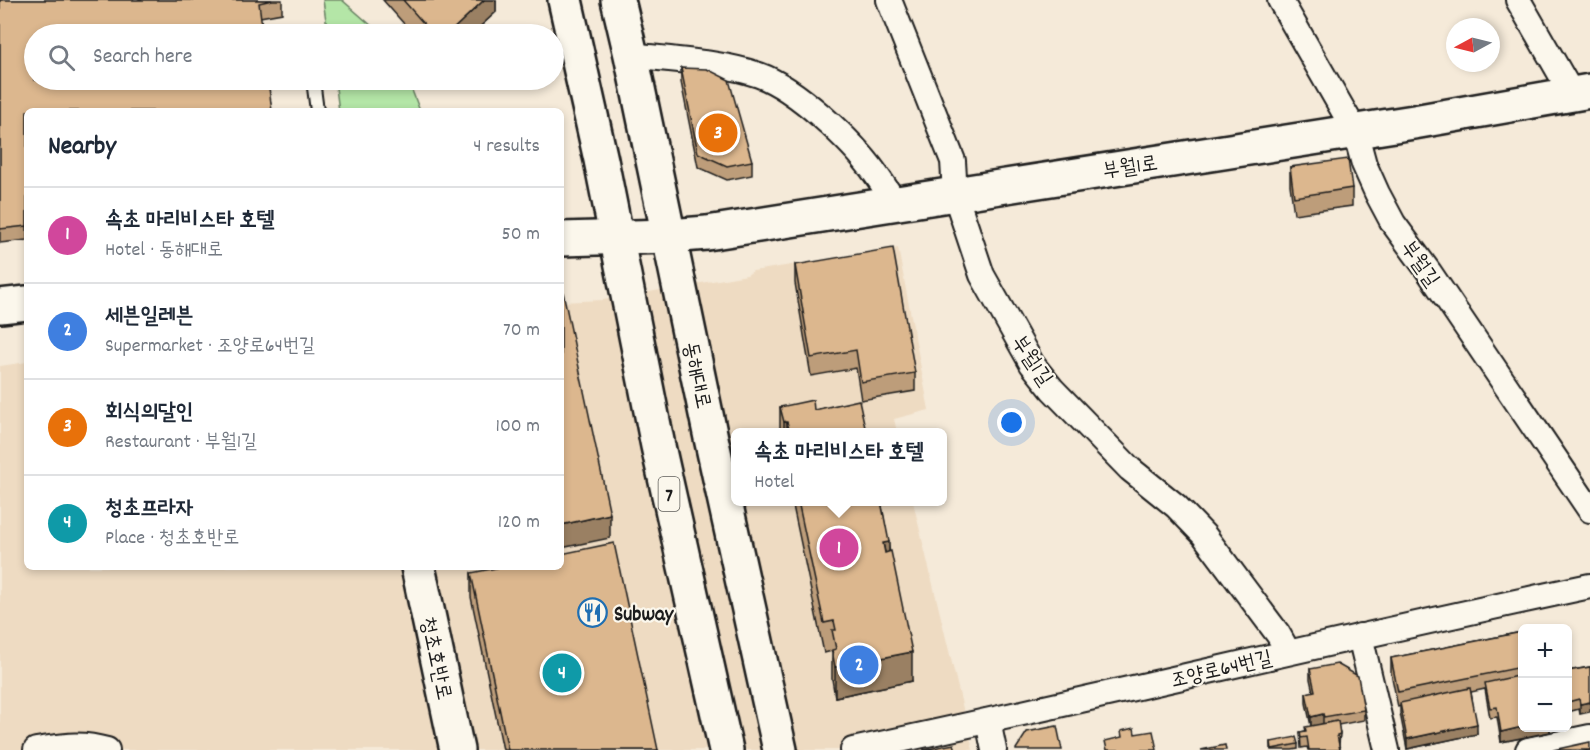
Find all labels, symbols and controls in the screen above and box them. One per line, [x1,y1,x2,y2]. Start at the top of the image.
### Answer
north arrow [1446,18,1500,72]
search box [24,24,564,90]
icon: search [45,41,78,74]
text: Search here [93,42,192,73]
pin: 3 [698,110,738,156]
text: Nearby [48,129,116,166]
text: 4 results [473,133,540,161]
street label: 부월1로 [1101,150,1160,188]
text: 속초 마리비스타 호텔 [105,206,274,237]
text: 1 [65,221,70,249]
text: 50 m [502,221,540,249]
street label: 부월길 [1392,235,1445,294]
text: Hotel · 동해대로 [105,237,223,265]
text: 세븐일레븐 [105,302,194,333]
text: 2 [63,317,72,345]
text: 70 m [503,317,540,345]
street label: 부월1길 [1003,330,1058,393]
text: Supermarket · 조양로64번길 [105,333,315,361]
street label: 동해대로 [673,339,717,412]
text: 회식의달인 [105,398,194,429]
your location [997,408,1026,437]
text: 3 [63,413,72,441]
text: 100 m [496,413,540,441]
popup [731,428,947,506]
text: Restaurant · 부월1길 [105,429,257,457]
text: 속초 마리비스타 호텔 [754,438,924,469]
text: Hotel [754,469,794,497]
road number: 7 [658,477,680,511]
text: 청초프라자 [105,494,194,525]
text: 4 [63,509,72,537]
text: 120 m [498,509,540,537]
text: Place · 청초호반로 [105,525,239,553]
pin: 1 [820,526,858,570]
restaurant icon: Subway [577,597,609,629]
place label: Subway [614,601,675,631]
street label: 청초호반로 [411,614,458,703]
map controls [1518,624,1572,732]
button: + [1518,624,1572,678]
pin: 2 [840,642,878,688]
street label: 조양로64번길 [1168,645,1276,697]
pin: 4 [542,650,582,696]
button: − [1518,678,1572,732]

